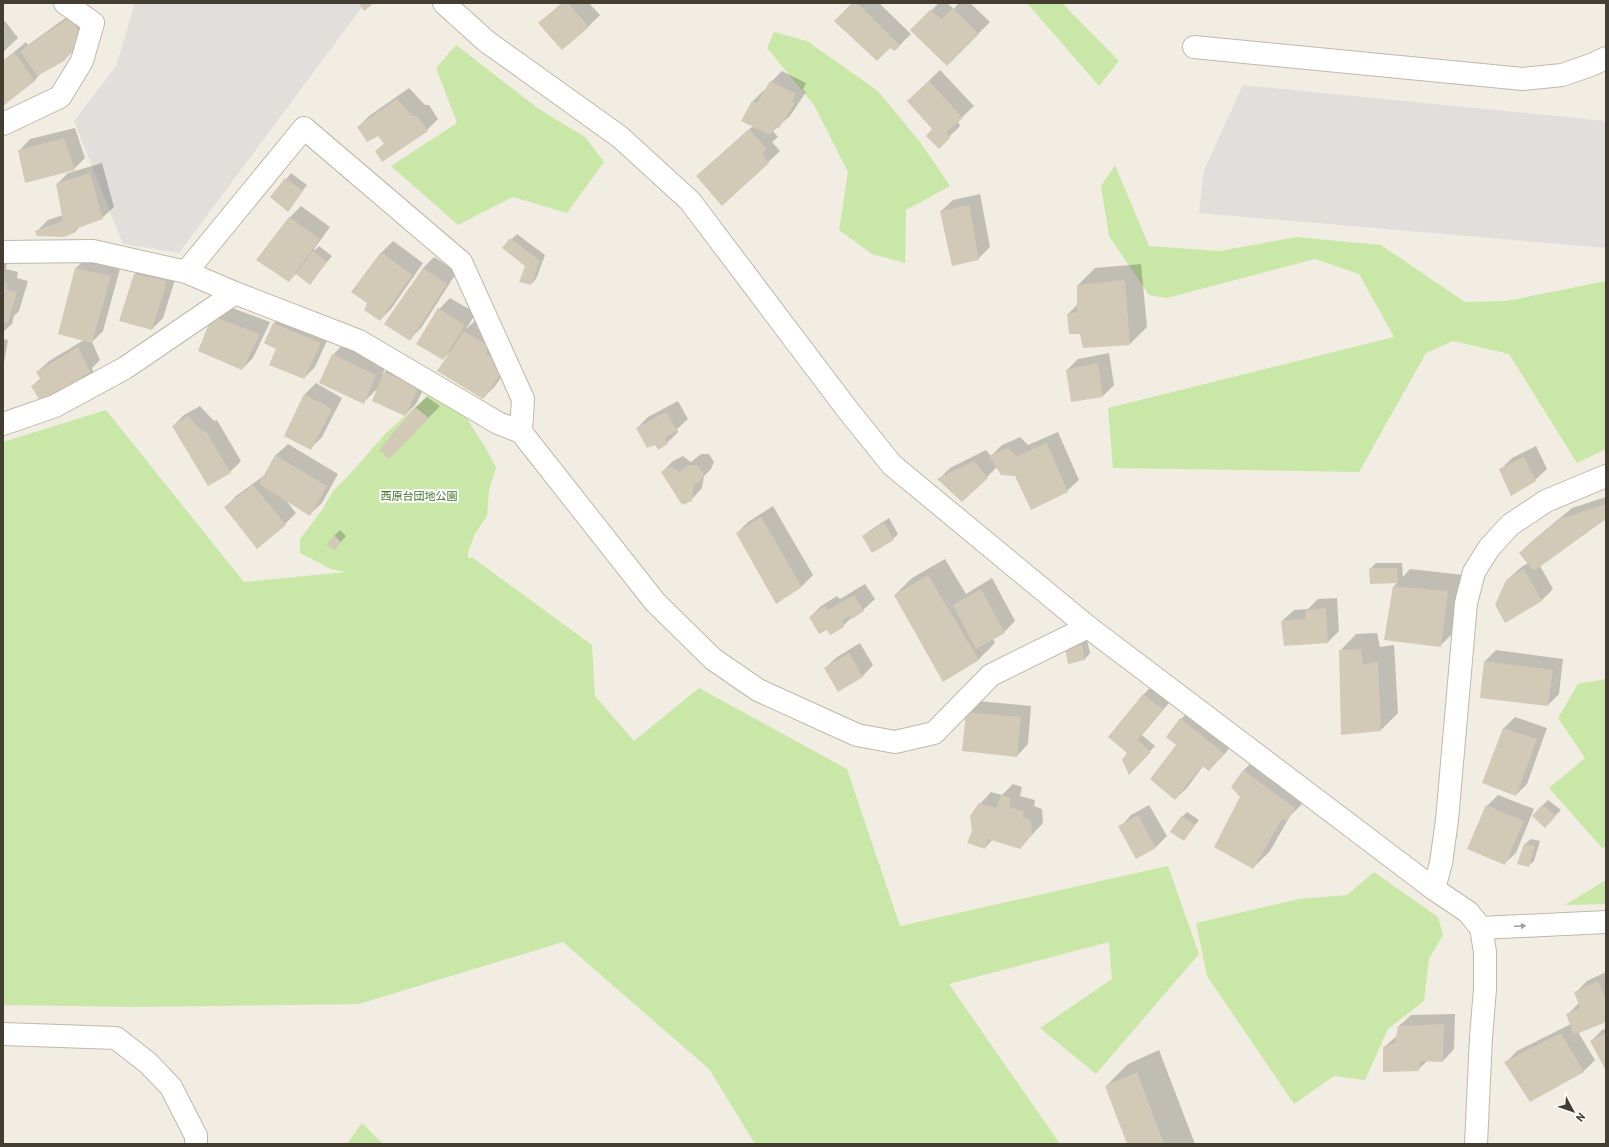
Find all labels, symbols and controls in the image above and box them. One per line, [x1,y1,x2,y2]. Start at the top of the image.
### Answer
park label: 西原台団地公園 [381,489,458,502]
one-way arrow [1514,923,1526,930]
north arrow [1553,1091,1593,1131]
text: N [1574,1111,1588,1125]

